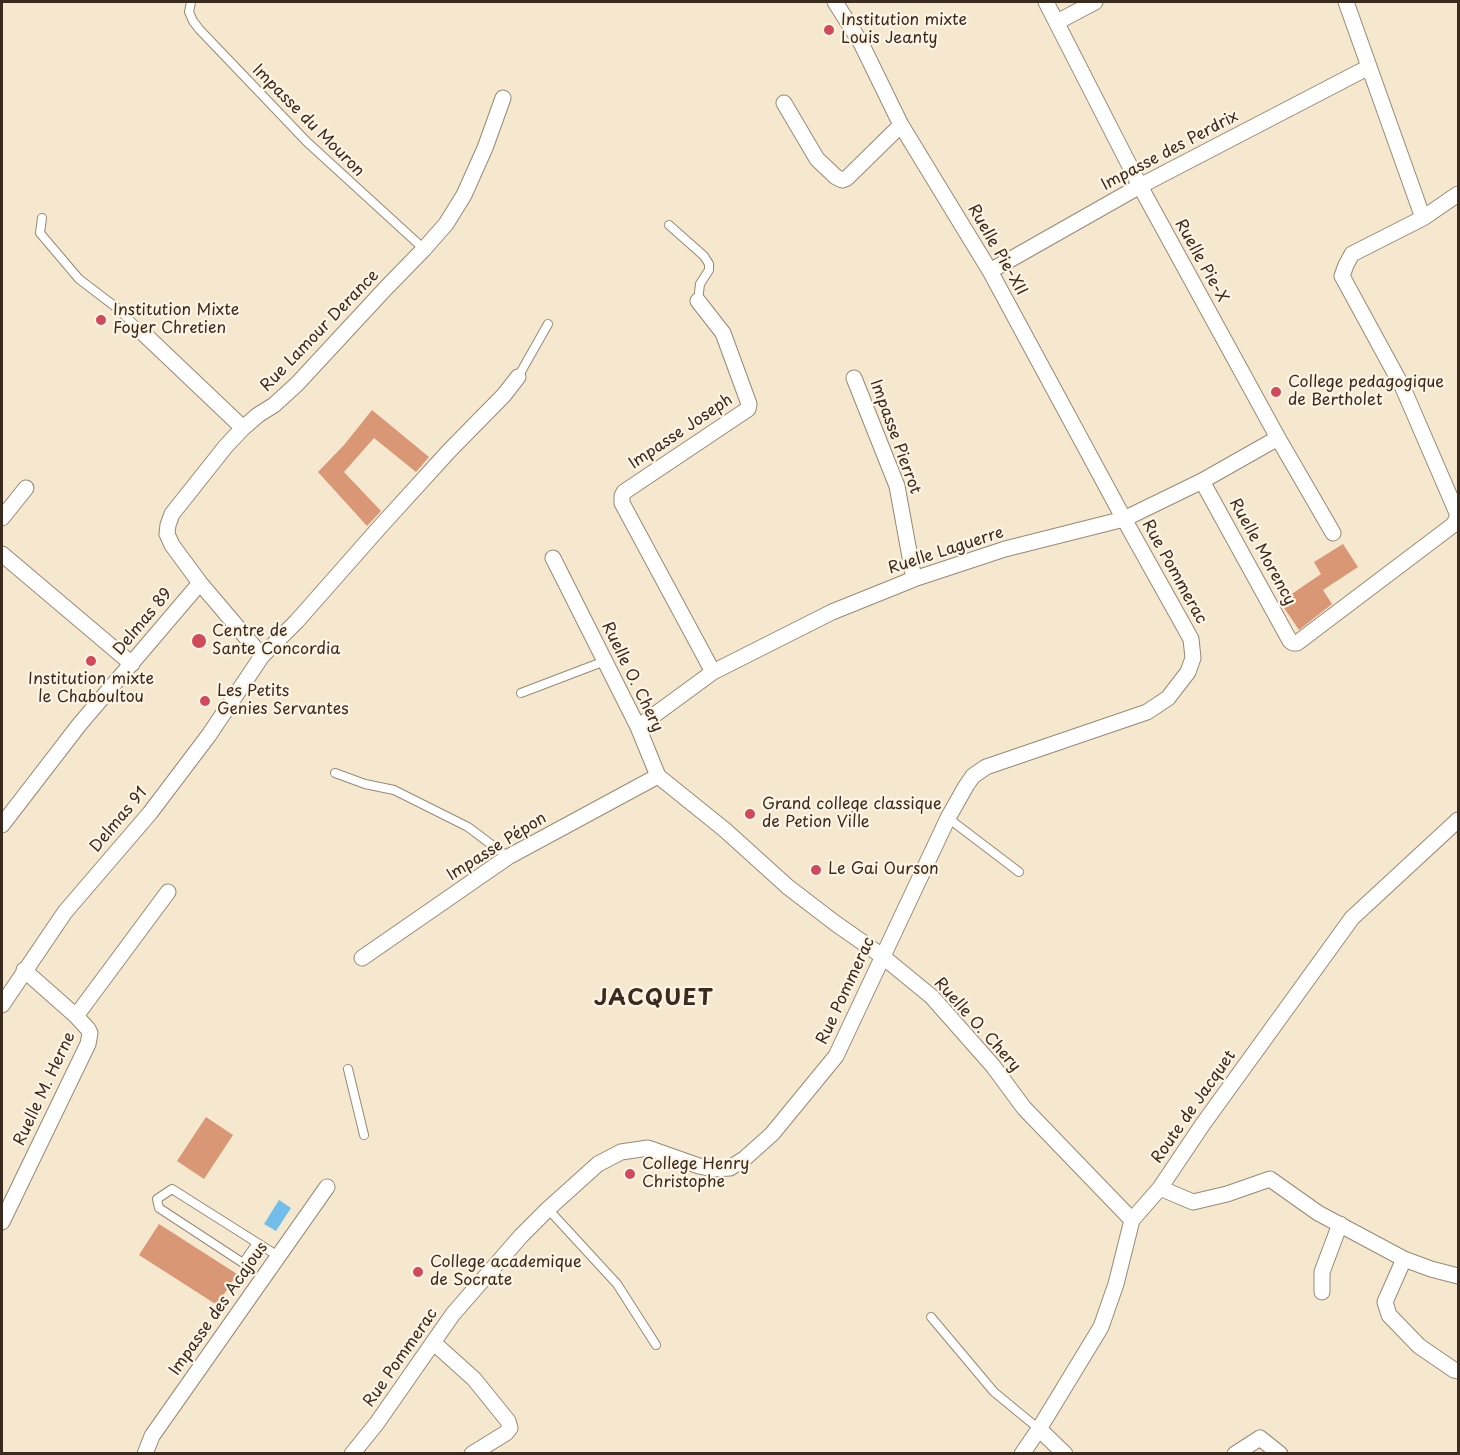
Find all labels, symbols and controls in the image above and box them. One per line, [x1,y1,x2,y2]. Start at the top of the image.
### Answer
place label: Institution mixte Louis Jeanty [841,11,967,49]
marker: Institution mixte Louis Jeanty [822,23,836,37]
street label: Impasse du Mouron [248,61,368,181]
street label: Impasse des Perdrix [1098,107,1242,195]
street label: Ruelle Pie-XII [963,201,1031,299]
street label: Ruelle Pie-X [1170,216,1232,306]
street label: Rue Lamour Derance [257,266,383,396]
place label: Institution Mixte Foyer Chretien [113,301,239,339]
marker: Institution Mixte Foyer Chretien [94,313,108,327]
place label: College pedagogique de Bertholet [1288,373,1444,411]
street label: Impasse Pierrot [865,377,925,497]
marker: College pedagogique de Bertholet [1269,385,1283,399]
street label: Impasse Joseph [626,390,736,474]
street label: Ruelle Morency [1225,495,1299,609]
street label: Rue Pommerac [1137,517,1211,627]
street label: Ruelle Laguerre [886,523,1006,579]
street label: Delmas 89 [109,585,177,659]
street label: Ruelle O. Chery [597,619,667,735]
place label: Centre de Sante Concordia [212,622,340,660]
marker: Centre de Sante Concordia [190,632,208,650]
marker: Institution mixte le Chaboultou [84,654,98,668]
place label: Institution mixte le Chaboultou [28,670,154,708]
place label: Les Petits Genies Servantes [217,682,349,720]
marker: Les Petits Genies Servantes [198,694,212,708]
street label: Delmas 91 [86,784,152,856]
place label: Grand college classique de Petion Ville [762,795,942,833]
marker: Grand college classique de Petion Ville [743,807,757,821]
street label: Impasse Pépon [444,809,550,885]
place label: Le Gai Ourson [828,860,939,880]
marker: Le Gai Ourson [809,863,823,877]
street label: Rue Pommerac [813,934,879,1048]
street label: Ruelle O. Chery [930,974,1024,1076]
district label: JACQUET [595,986,713,1012]
street label: Ruelle M. Herne [10,1029,80,1149]
street label: Route de Jacquet [1148,1047,1240,1167]
place label: College Henry Christophe [642,1155,749,1193]
marker: College Henry Christophe [623,1167,637,1181]
street label: Impasse des Acajous [166,1239,272,1379]
place label: College academique de Socrate [430,1253,582,1291]
marker: College academique de Socrate [411,1265,425,1279]
street label: Rue Pommerac [360,1305,442,1411]

